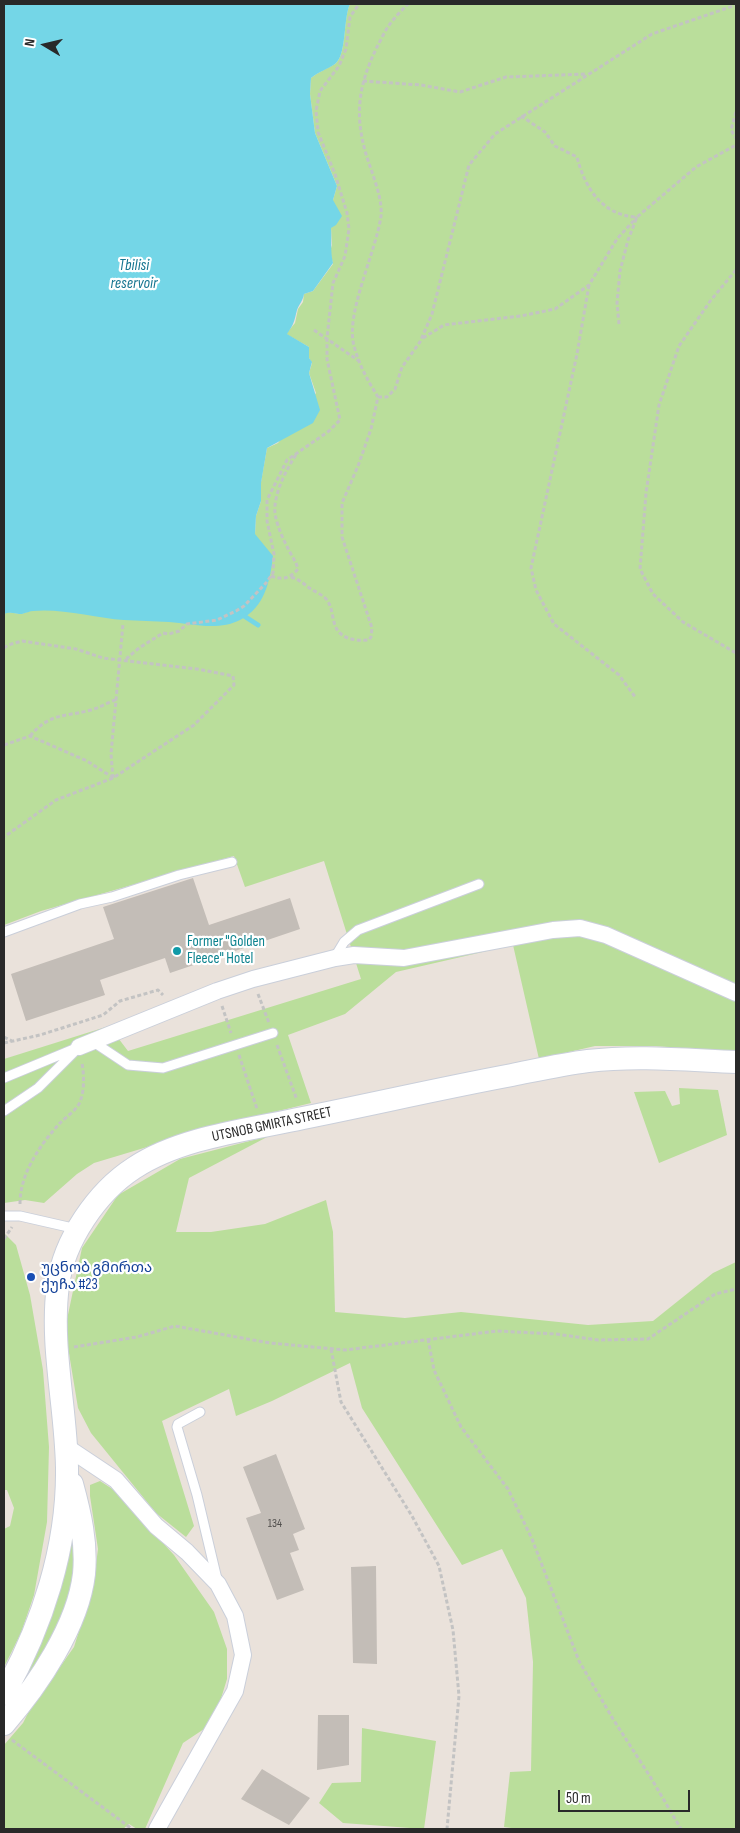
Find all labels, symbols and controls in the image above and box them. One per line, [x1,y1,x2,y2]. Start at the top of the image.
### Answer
north arrow [20,20,70,70]
text: N [21,38,39,48]
water label: Tbilisi reservoir [111,256,157,294]
place label: Former "Golden Fleece" Hotel [187,933,265,968]
marker: Former "Golden Fleece" Hotel [171,945,183,957]
street label: UTSNOB GMIRTA STREET [210,1103,334,1147]
place label: უცნობ გმირთა ქუჩა #23 [41,1259,152,1294]
marker: უცნობ გმირთა ქუჩა #23 [25,1271,37,1283]
house number: 134 [268,1517,282,1531]
scale bar [560,1780,692,1812]
text: 50 m [566,1789,591,1808]

